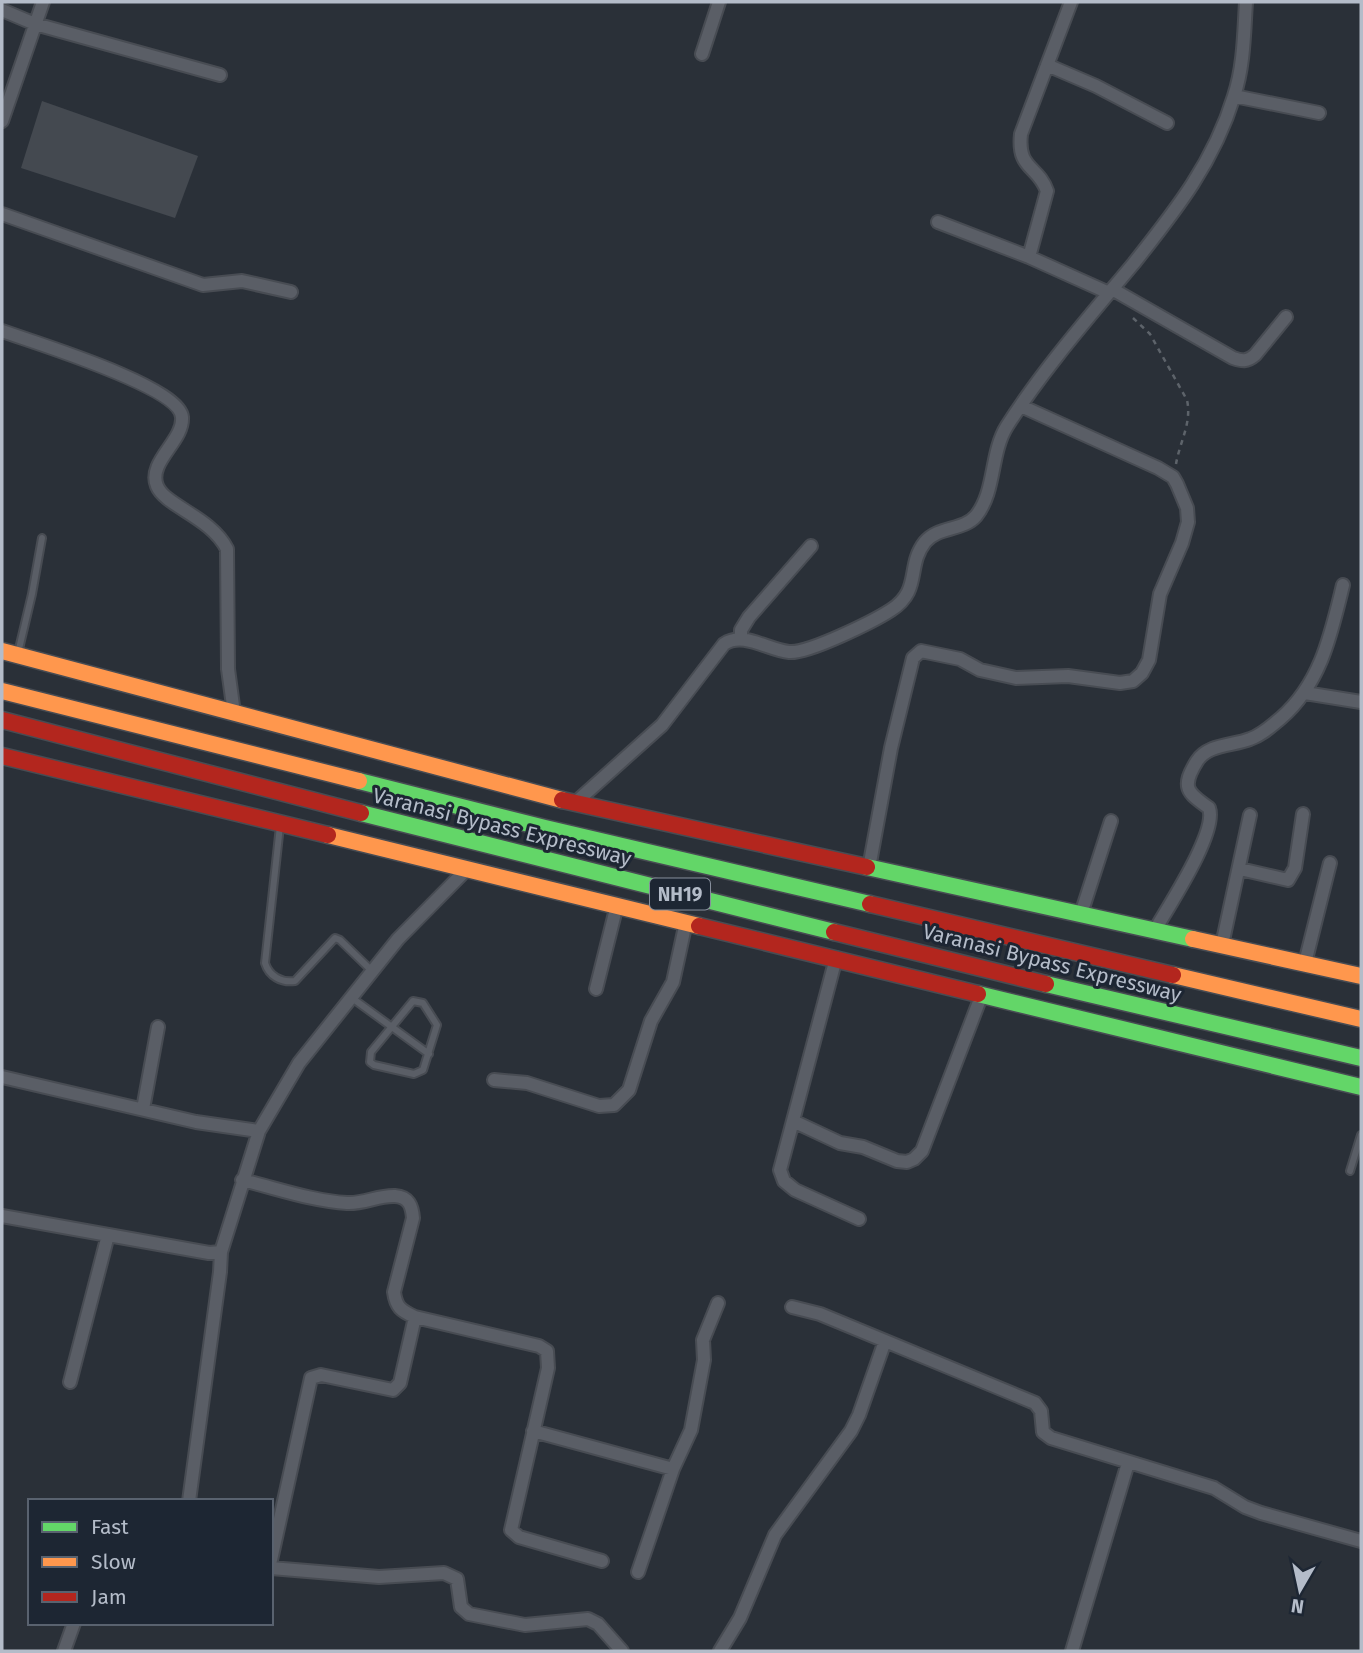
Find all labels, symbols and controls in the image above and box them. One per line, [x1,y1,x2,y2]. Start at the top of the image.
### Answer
street label: Varanasi Bypass Expressway [370,782,635,872]
road number: NH19 [650,878,710,909]
street label: Varanasi Bypass Expressway [920,918,1185,1008]
legend [28,1499,273,1625]
text: Fast [91,1514,129,1540]
text: Slow [91,1549,136,1575]
north arrow [1265,1555,1335,1625]
text: Jam [91,1584,127,1610]
text: N [1289,1594,1305,1619]

